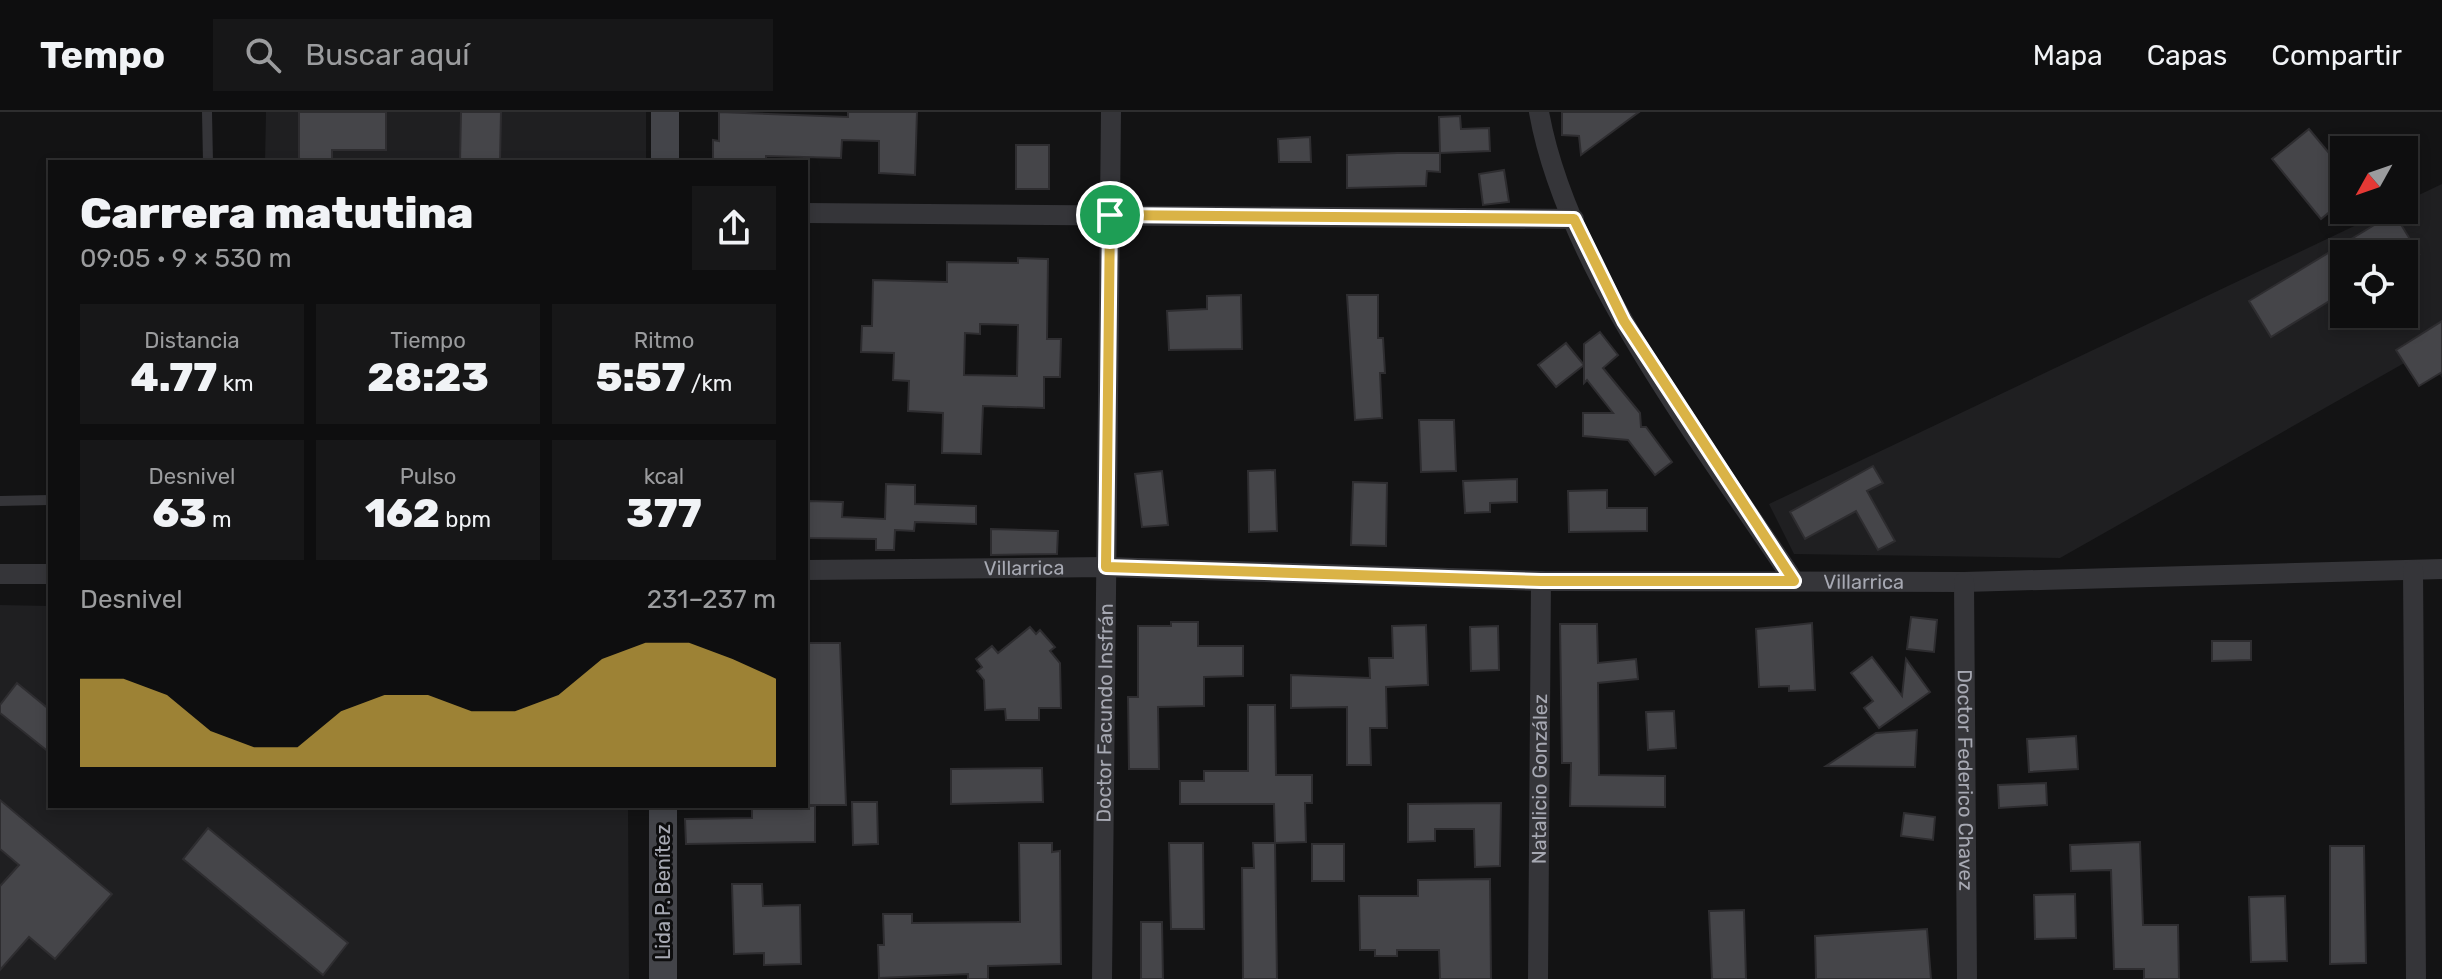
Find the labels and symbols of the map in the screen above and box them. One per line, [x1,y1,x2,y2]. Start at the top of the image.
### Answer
north arrow [2330,136,2418,224]
pin [1076,181,1144,249]
street label: Villarrica [983,555,1065,580]
street label: Villarrica [1823,570,1904,594]
street label: Doctor Facundo Insfrán [1092,603,1118,823]
street label: Doctor Federico Chavez [1953,669,1978,891]
street label: Natalicio González [1527,694,1552,864]
street label: Lida P. Benítez [651,824,675,960]

